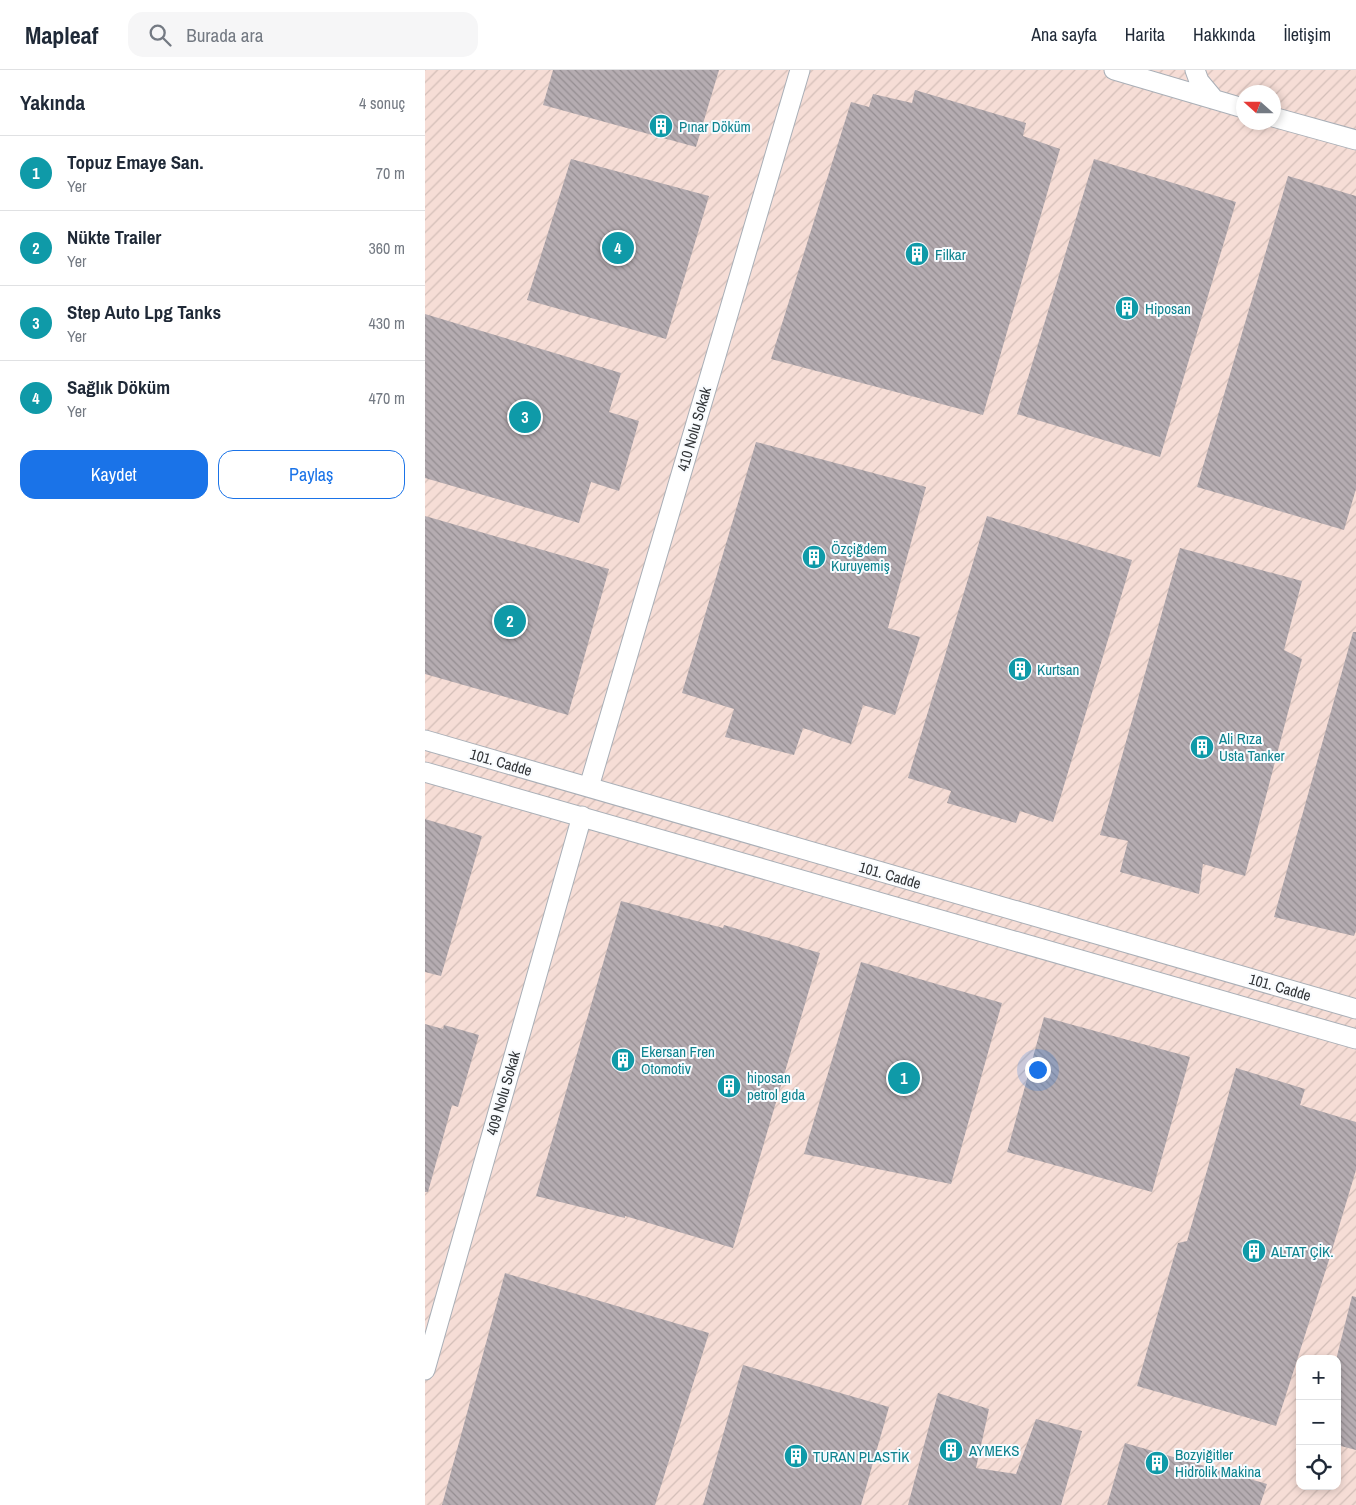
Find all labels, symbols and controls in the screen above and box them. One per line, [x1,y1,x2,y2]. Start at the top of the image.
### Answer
search box [128,12,478,57]
text: Mapleaf [25,19,98,51]
icon: search [146,21,174,49]
text: Burada ara [186,22,263,48]
text: Ana sayfa [1031,22,1097,47]
text: Harita [1125,22,1165,47]
text: Hakkında [1193,22,1255,47]
text: İletişim [1283,22,1331,47]
north arrow [1236,85,1281,130]
text: Yakında [20,88,85,117]
text: 4 sonuç [359,92,405,114]
building icon: Pınar Döküm [648,113,674,139]
place label: Pınar Döküm [679,116,751,137]
text: Topuz Emaye San. [67,149,204,175]
text: 1 [32,162,40,184]
text: 70 m [376,162,405,184]
text: Yer [67,175,86,197]
text: Nükte Trailer [67,224,161,250]
pin: 4 [602,229,634,267]
text: 2 [32,237,40,259]
text: 360 m [369,237,405,259]
building icon: Filkar [904,241,930,267]
place label: Filkar [935,244,966,265]
text: Yer [67,250,86,272]
building icon: Hiposan [1114,295,1140,321]
place label: Hiposan [1145,298,1191,319]
text: Step Auto Lpg Tanks [67,299,221,325]
text: 3 [32,312,40,334]
text: 430 m [369,312,405,334]
text: Yer [67,325,86,347]
text: Sağlık Döküm [67,374,170,400]
street label: 410 Nolu Sokak [672,384,716,474]
text: 4 [32,387,40,409]
text: 470 m [369,387,405,409]
pin: 3 [509,398,541,436]
text: Yer [67,400,86,422]
button: Kaydet [20,450,208,499]
button: Paylaş [218,450,405,499]
place label: Özçiğdem Kuruyemiş [831,538,890,576]
building icon: Özçiğdem Kuruyemiş [801,544,827,570]
pin: 2 [494,602,526,640]
building icon: Kurtsan [1007,656,1033,682]
place label: Kurtsan [1037,659,1079,680]
place label: Ali Rıza Usta Tanker [1218,728,1285,766]
building icon: Ali Rıza Usta Tanker [1189,734,1215,760]
street label: 101. Cadde [468,743,535,781]
street label: 101. Cadde [857,856,924,894]
street label: 101. Cadde [1247,968,1314,1006]
place label: Ekersan Fren Otomotiv [641,1041,715,1079]
building icon: Ekersan Fren Otomotiv [610,1047,636,1073]
street label: 409 Nolu Sokak [481,1048,525,1138]
your location [1025,1057,1051,1083]
pin: 1 [888,1059,920,1097]
place label: hiposan petrol gıda [747,1067,805,1105]
building icon: hiposan petrol gıda [716,1073,742,1099]
building icon: ALTAT ÇİK. [1241,1238,1267,1264]
place label: ALTAT ÇİK. [1270,1241,1334,1262]
map controls [1296,1355,1341,1490]
button: + [1296,1355,1341,1400]
button: − [1296,1400,1341,1445]
building icon: AYMEKS [938,1437,964,1463]
place label: AYMEKS [968,1440,1019,1461]
building icon: TURAN PLASTİK [783,1443,809,1469]
place label: Bozyiğitler Hidrolik Makina [1175,1444,1261,1482]
button: locate [1296,1445,1341,1490]
place label: TURAN PLASTİK [813,1446,910,1467]
building icon: Bozyiğitler Hidrolik Makina [1144,1450,1170,1476]

